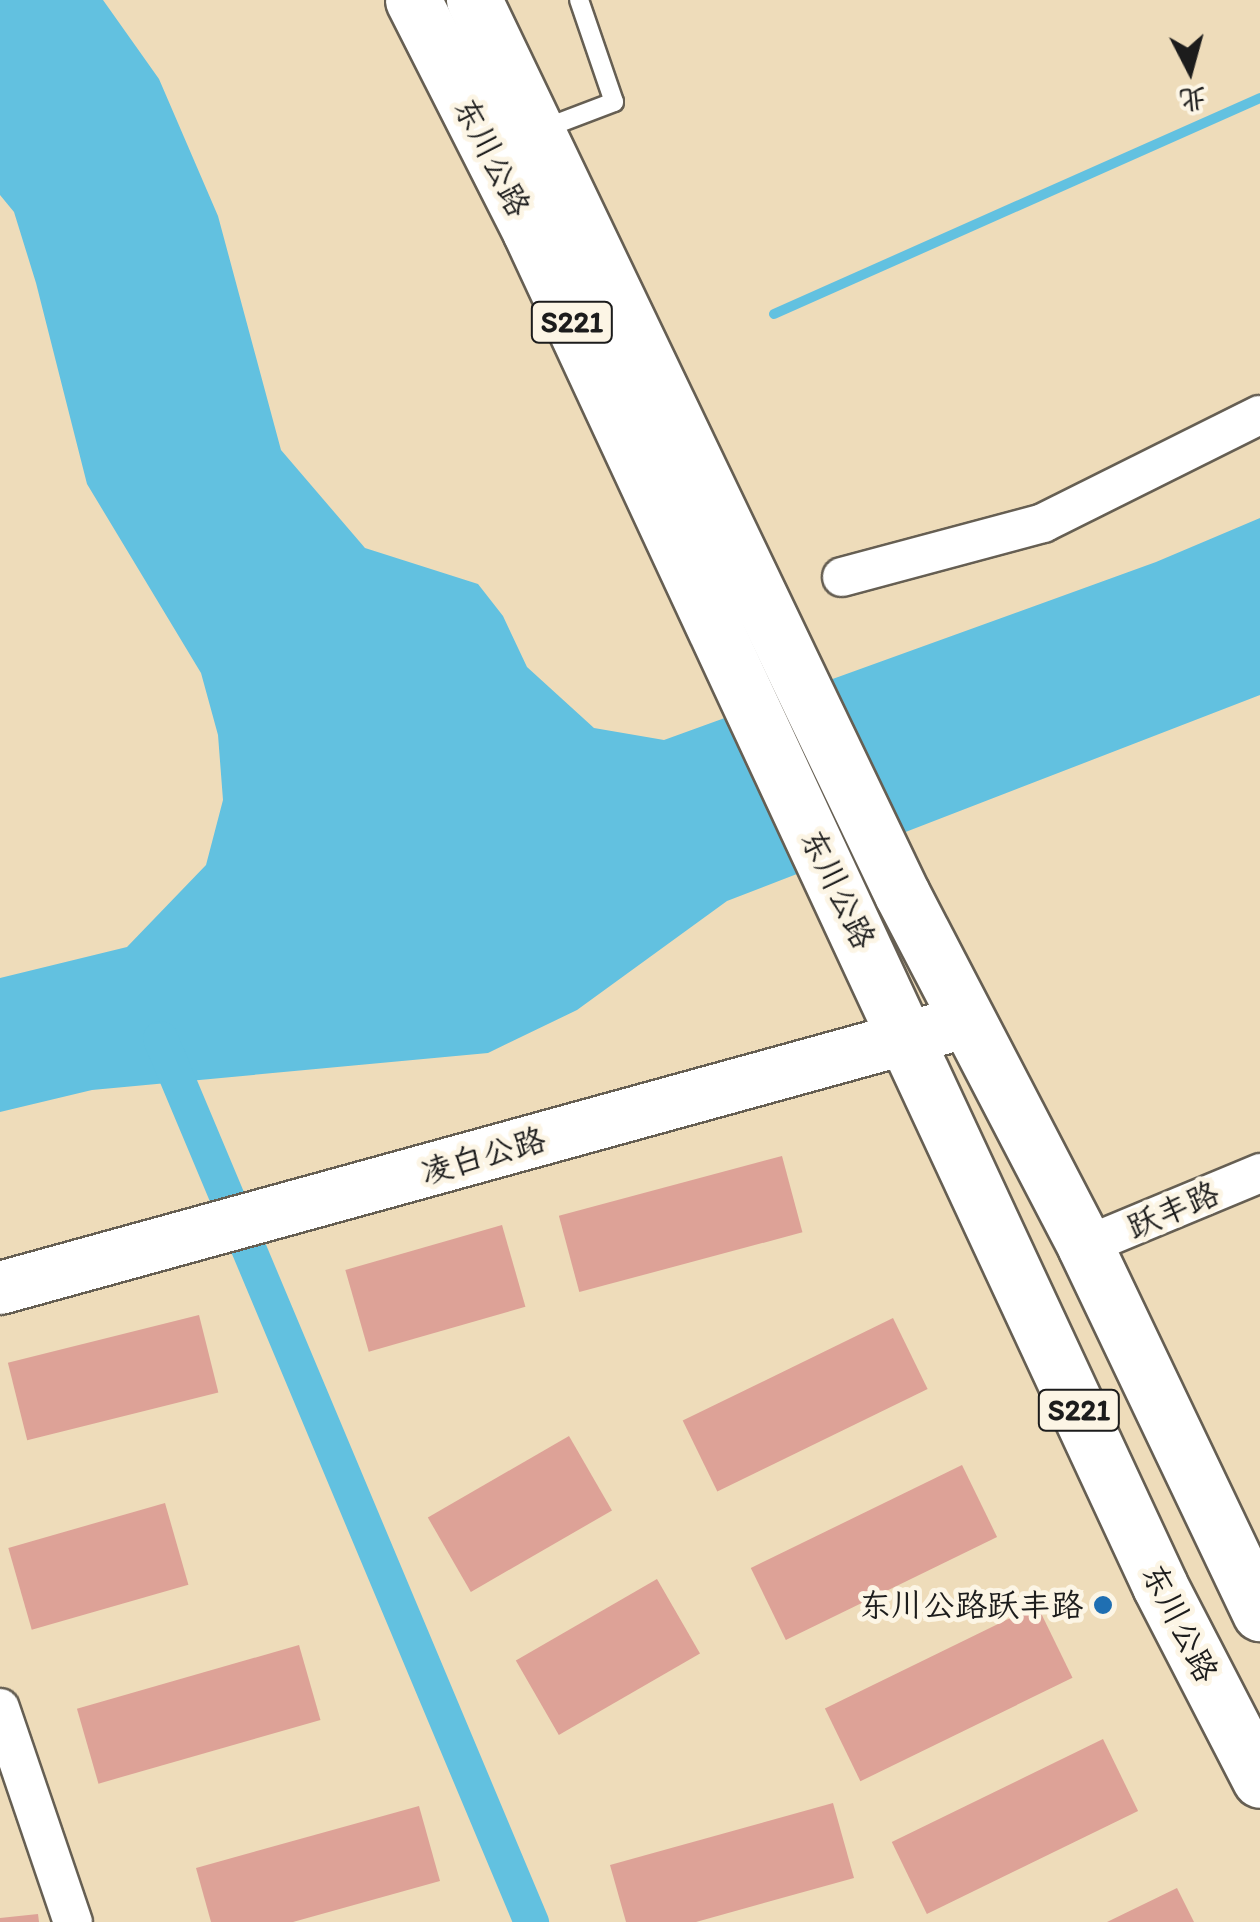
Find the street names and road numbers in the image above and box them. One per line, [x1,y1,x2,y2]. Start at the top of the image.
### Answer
street label: 东川公路 [446,91,538,223]
road number: S221 [530,297,614,347]
street label: 东川公路 [793,823,883,955]
street label: 凌白公路 [416,1120,550,1192]
street label: 跃丰路 [1121,1174,1225,1246]
road number: S221 [1036,1385,1122,1435]
street label: 东川公路 [1134,1557,1226,1689]

